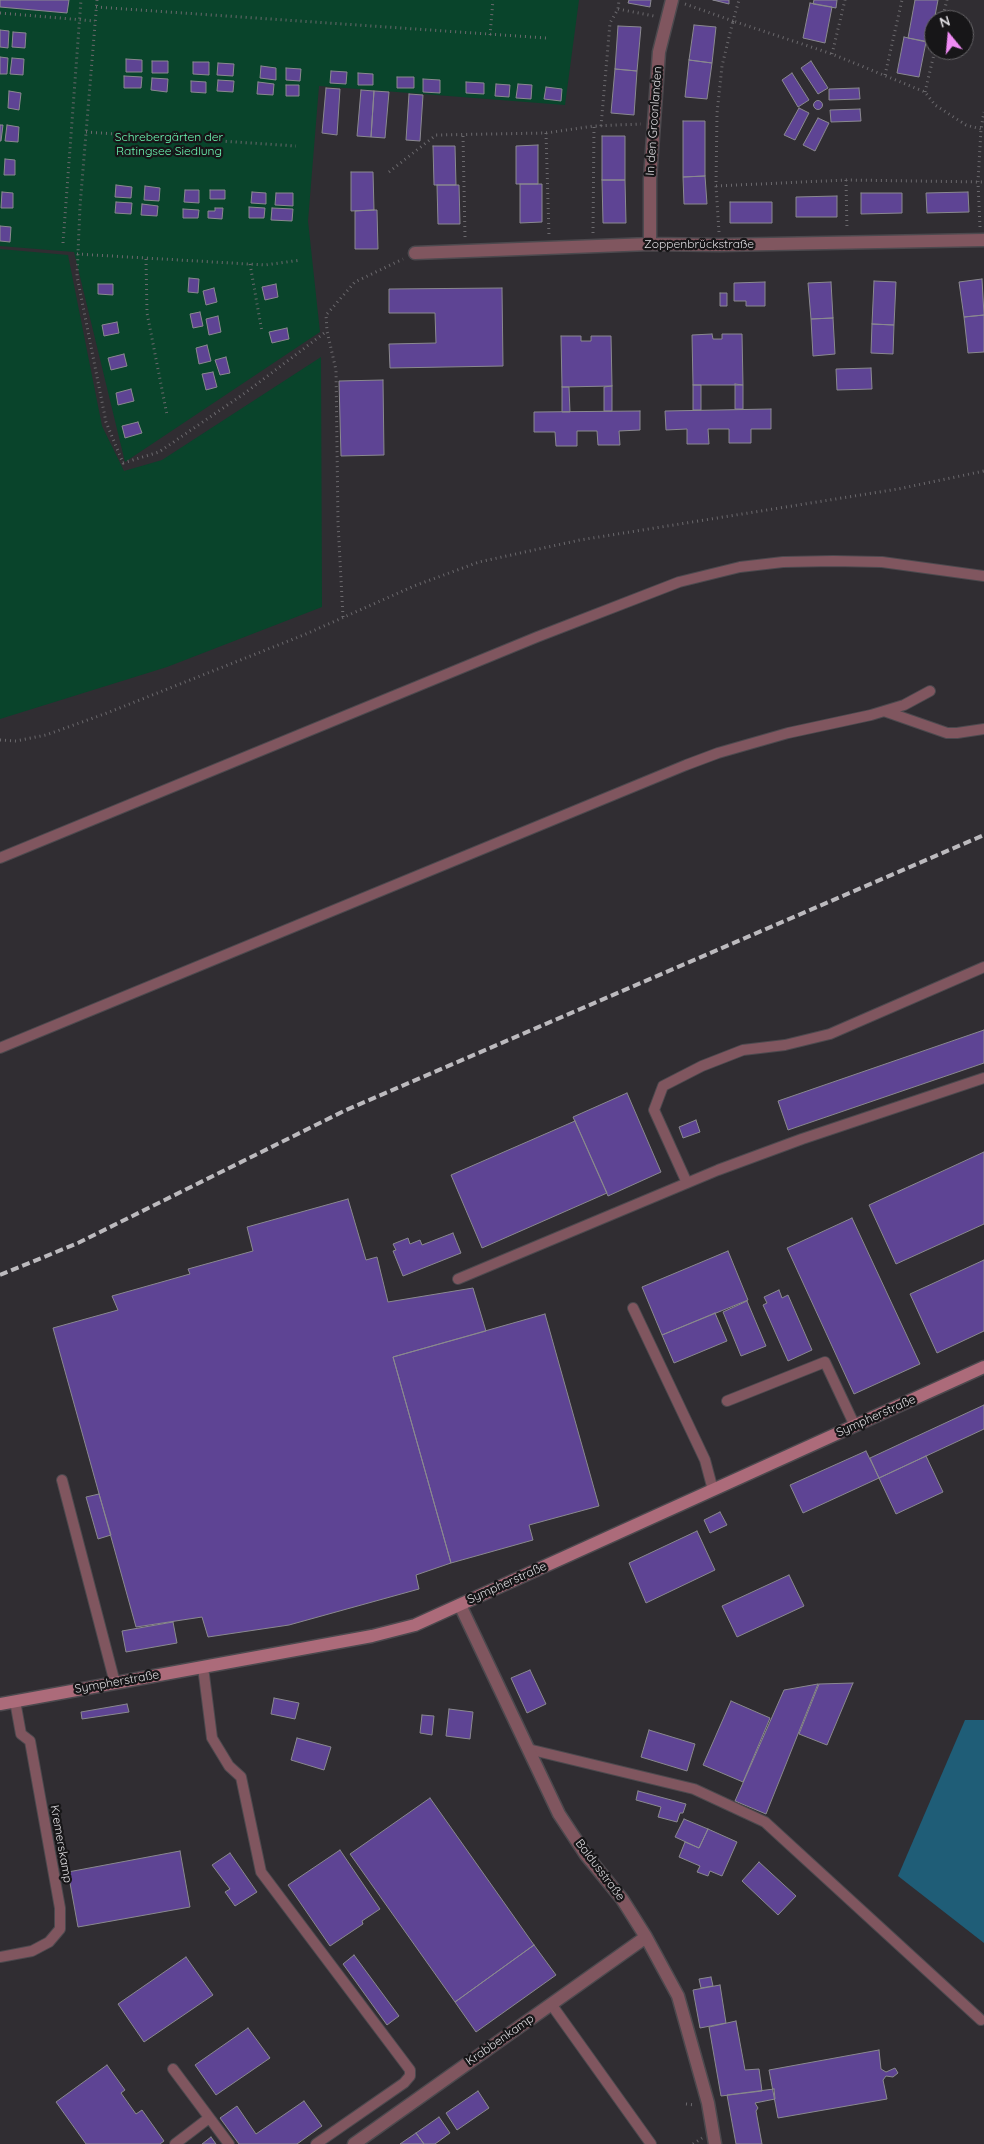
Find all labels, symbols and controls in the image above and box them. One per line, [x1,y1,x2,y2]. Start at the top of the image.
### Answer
north arrow [924,10,974,60]
text: N [937,12,952,32]
street label: In den Groonlanden [643,66,665,176]
park label: Schrebergärten der Ratingsee Siedlung [115,130,223,158]
street label: Zoppenbrückstraße [644,237,754,251]
street label: Sympherstraße [834,1392,918,1440]
street label: Sympherstraße [465,1559,549,1607]
street label: Sympherstraße [74,1667,160,1697]
street label: Kremerskamp [47,1804,75,1884]
street label: Baldusstraße [572,1836,628,1904]
street label: Krabbenkamp [463,2011,537,2069]

